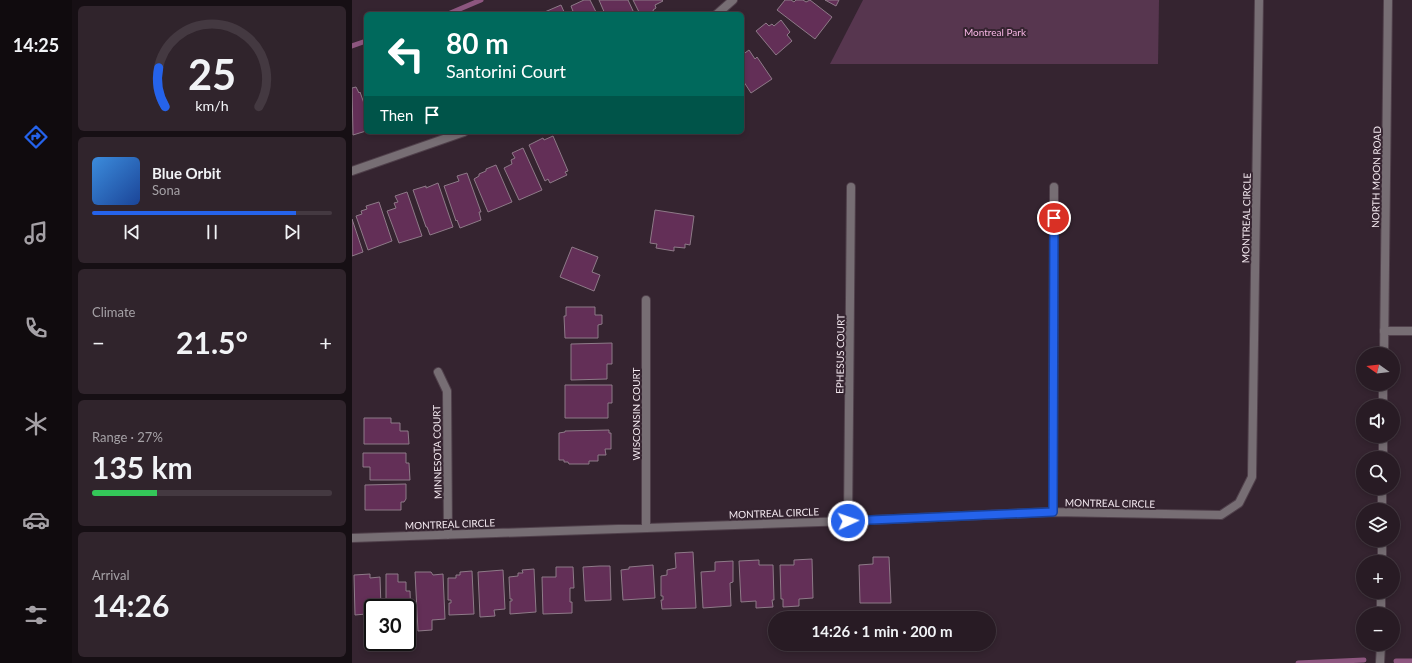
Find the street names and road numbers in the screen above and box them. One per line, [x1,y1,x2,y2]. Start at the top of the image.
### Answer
street label: NORTH MOON ROAD [1369,126,1383,228]
street label: MONTREAL CIRCLE [1239,173,1253,263]
street label: EPHESUS COURT [833,314,847,394]
street label: WISCONSIN COURT [630,367,642,461]
street label: MINNESOTA COURT [430,405,444,499]
street label: MONTREAL CIRCLE [1065,496,1155,510]
street label: MONTREAL CIRCLE [729,505,820,521]
street label: MONTREAL CIRCLE [405,516,496,532]

